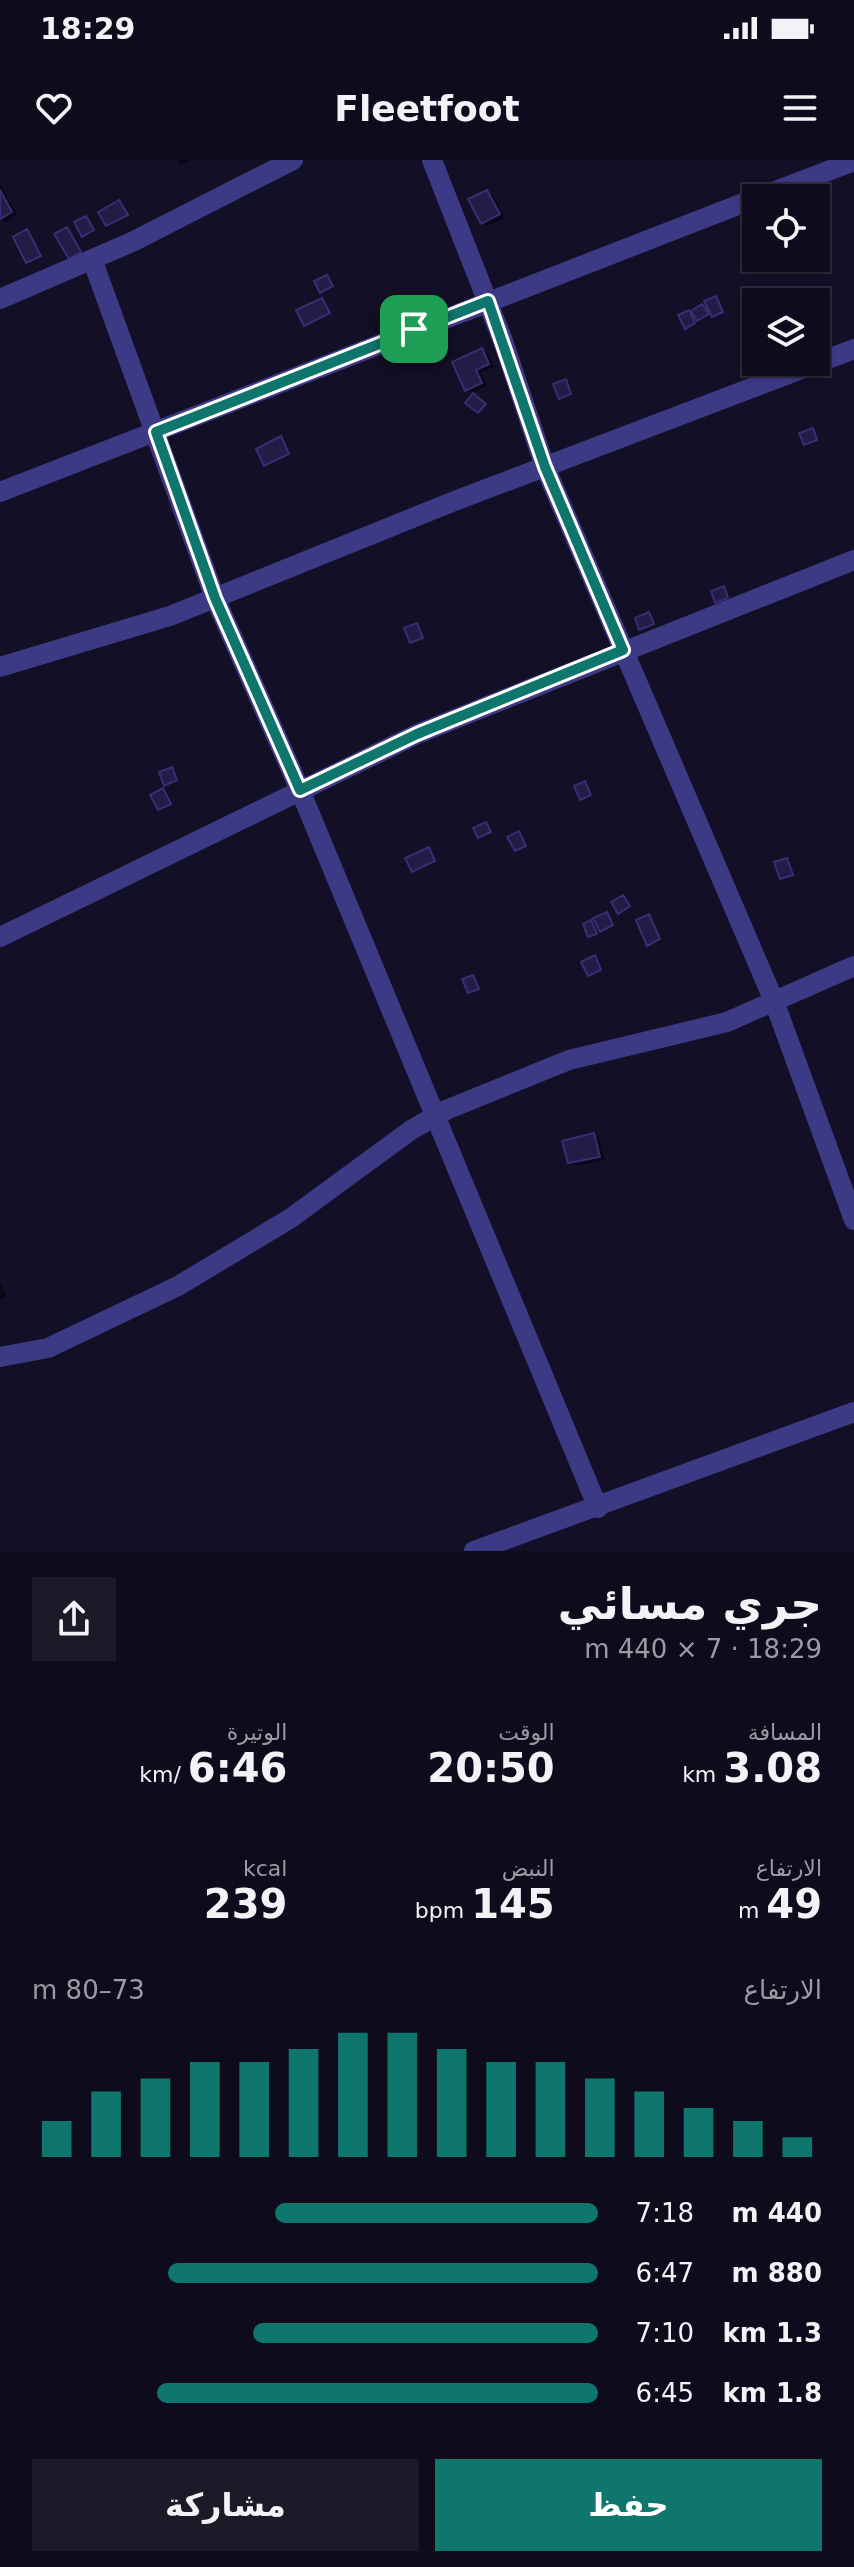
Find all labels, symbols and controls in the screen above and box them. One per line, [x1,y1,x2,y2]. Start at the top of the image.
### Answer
text: 18:29 [40,11,136,46]
icon: heart [32,86,76,130]
icon: menu [778,86,822,130]
text: Fleetfoot [334,88,520,129]
map controls [742,184,830,376]
button: locate [742,184,830,272]
button: layers [742,288,830,376]
pin [380,295,448,363]
icon: arrive [392,307,436,351]
button: share [32,1577,116,1661]
text: جري مسائي [558,1578,822,1629]
text: 18:29 · 7 × 440 m [584,1634,822,1664]
text: الوتيرة [227,1720,287,1745]
text: الوقت [498,1720,555,1745]
text: المسافة [748,1720,822,1745]
text: 6:46 [188,1745,287,1791]
text: 20:50 [427,1745,555,1791]
text: 3.08 [723,1745,822,1791]
text: /km [139,1762,188,1787]
text: km [682,1762,723,1787]
text: kcal [243,1856,287,1881]
text: النبض [502,1856,555,1881]
text: الارتفاع [756,1856,822,1881]
text: 239 [204,1881,287,1927]
text: 145 [471,1881,555,1927]
text: 49 [766,1881,822,1927]
text: bpm [415,1898,471,1923]
text: m [738,1898,766,1923]
text: 73–80 m [32,1975,145,2005]
text: الارتفاع [744,1975,822,2005]
text: 7:18 [636,2198,694,2228]
text: 440 m [732,2198,822,2228]
text: 6:47 [636,2258,694,2288]
text: 880 m [732,2258,822,2288]
text: 7:10 [636,2318,694,2348]
text: 1.3 km [722,2318,822,2348]
text: 6:45 [636,2378,694,2408]
text: 1.8 km [722,2378,822,2408]
button: مشاركة [32,2459,419,2551]
button: حفظ [435,2459,822,2551]

